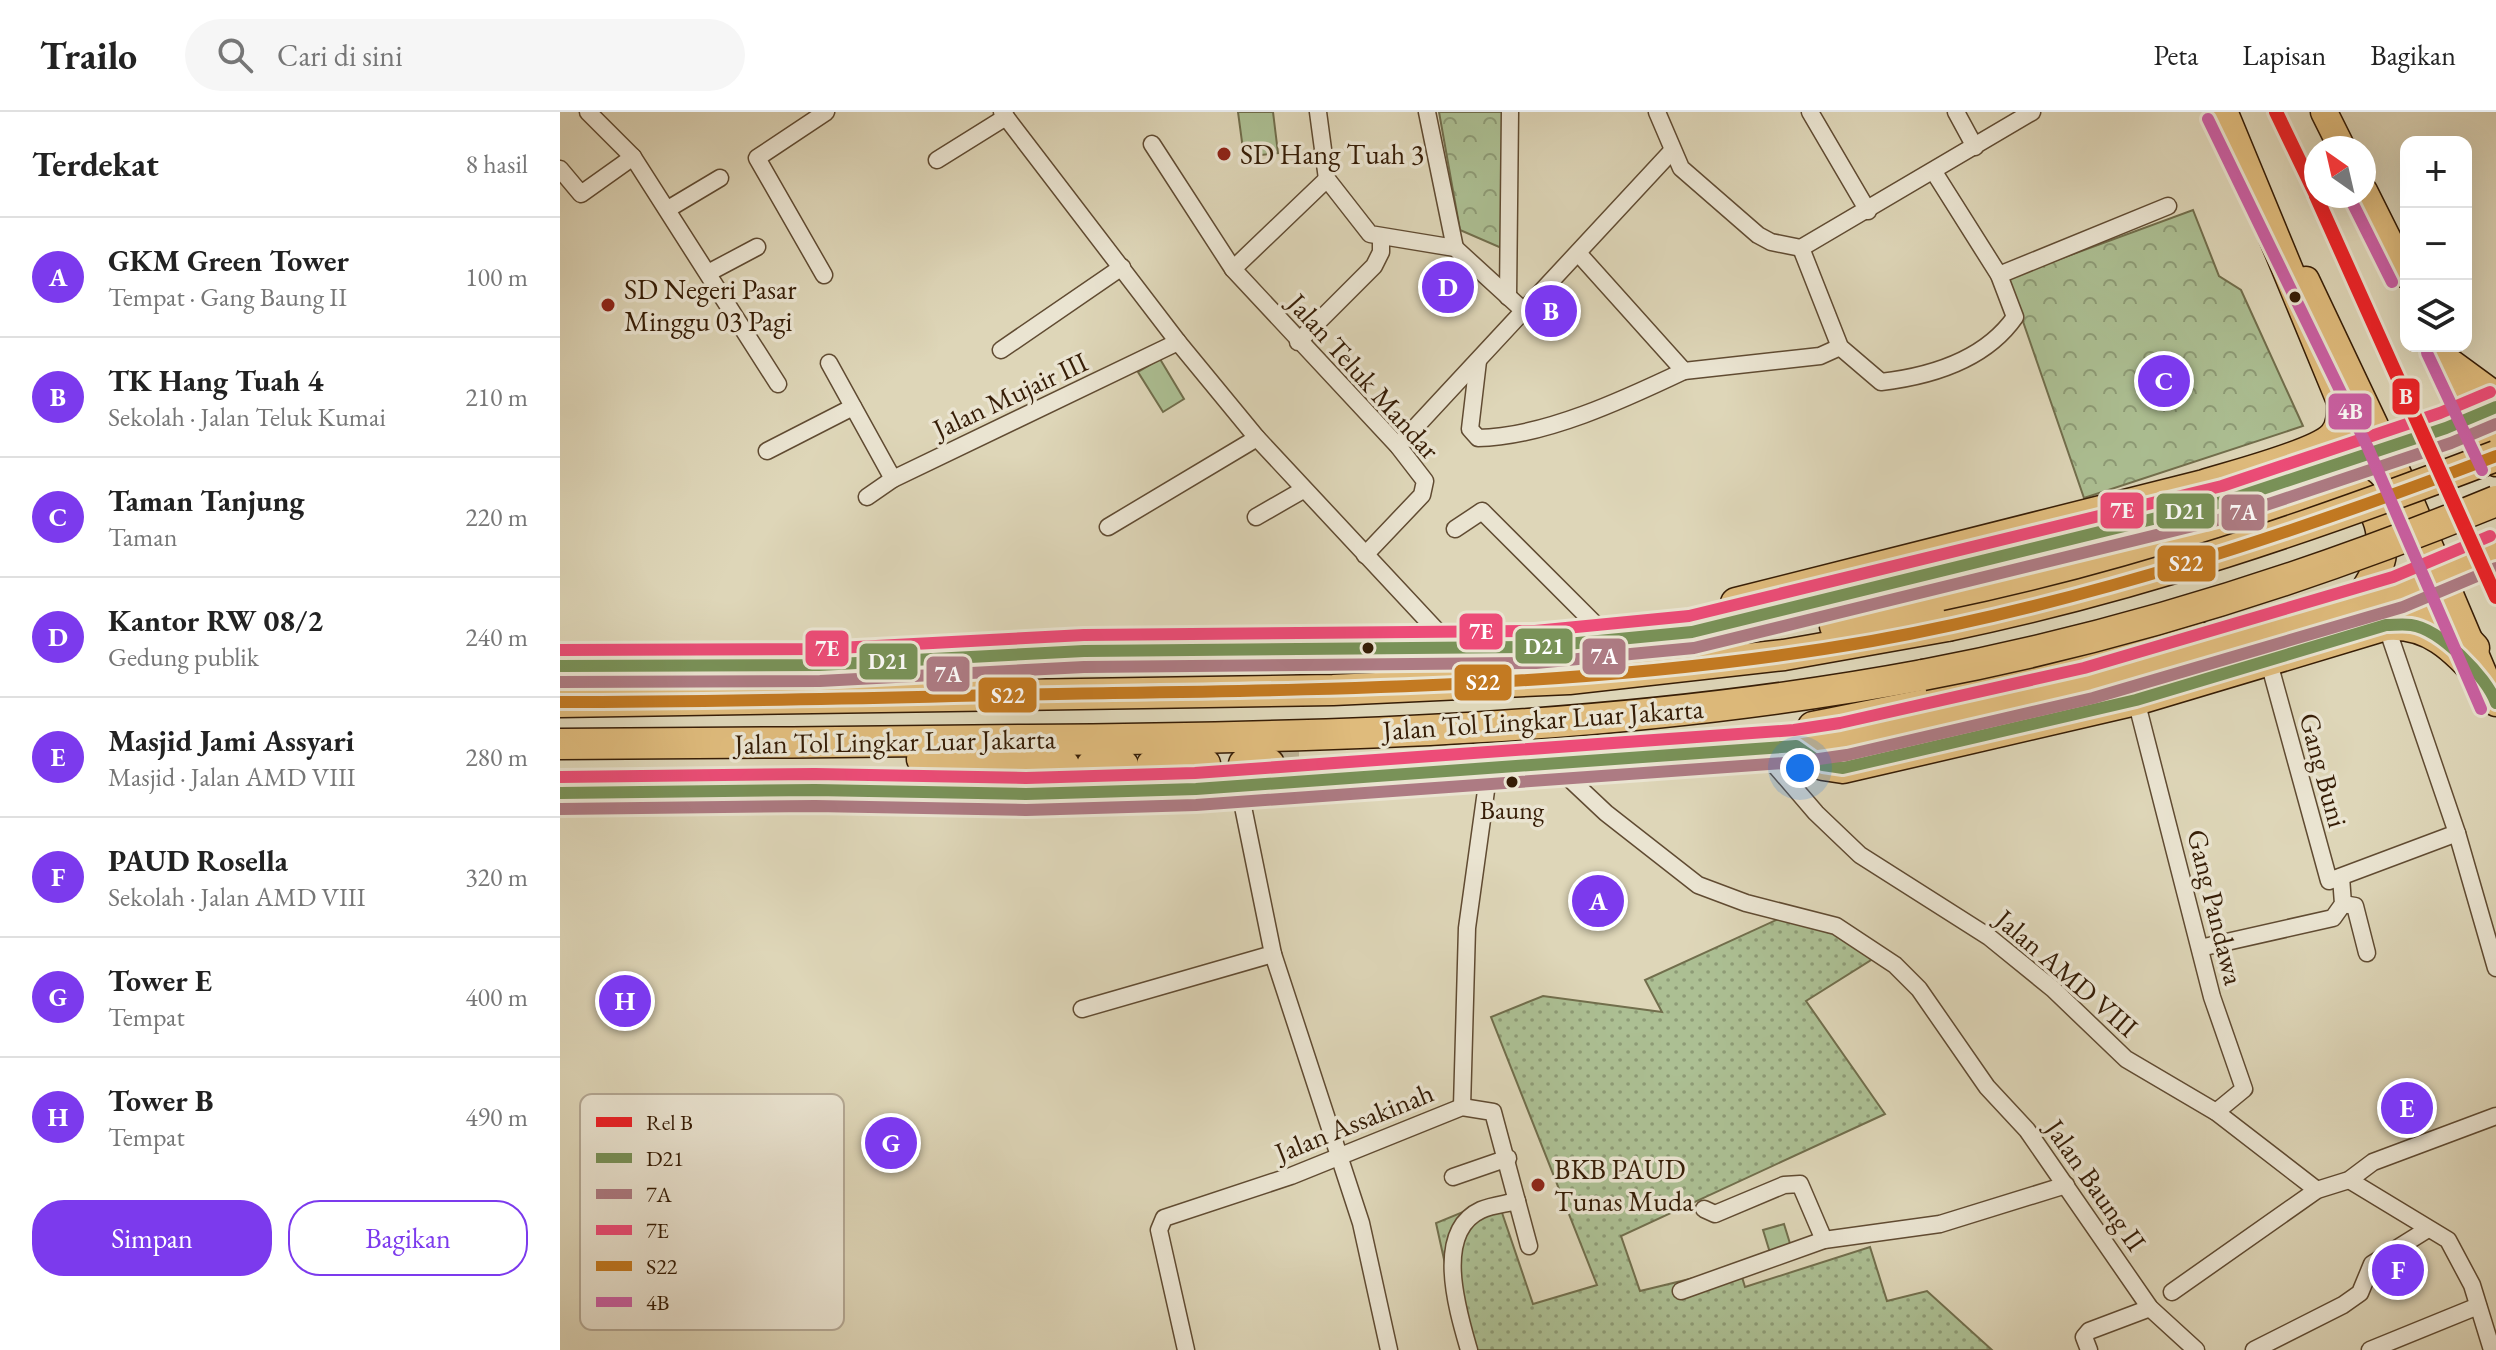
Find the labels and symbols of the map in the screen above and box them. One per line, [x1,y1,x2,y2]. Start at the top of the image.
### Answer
place label: SD Hang Tuah 3 [1240,136,1424,172]
north arrow [2304,136,2376,208]
marker: SD Hang Tuah 3 [1215,145,1233,163]
pin: D [1422,257,1474,317]
place label: SD Negeri Pasar Minggu 03 Pagi [624,271,797,339]
pin: B [1525,281,1577,341]
street label: Jalan Teluk Mandar [1279,284,1448,467]
unlabelled marker [2287,289,2303,305]
marker: SD Negeri Pasar Minggu 03 Pagi [599,296,617,314]
street label: Jalan Mujair III [925,343,1094,447]
pin: C [2138,351,2190,411]
line badge: B [2391,377,2421,416]
text: B [2399,382,2413,411]
line badge: 4B [2327,392,2373,431]
text: 4B [2337,397,2363,426]
line badge: 7E [2099,491,2145,530]
line badge: D21 [2155,492,2216,530]
line badge: 7A [2220,493,2266,532]
text: 7E [2110,496,2134,525]
text: D21 [2165,497,2205,526]
text: 7A [2229,498,2257,527]
line badge: S22 [2156,544,2217,583]
text: S22 [2169,549,2203,578]
line badge: 7E [1458,612,1504,651]
text: 7E [1469,617,1493,646]
line badge: D21 [1514,627,1574,665]
line badge: 7E [804,629,850,668]
text: D21 [1524,632,1564,661]
text: 7E [815,634,839,663]
line badge: 7A [1581,637,1627,676]
unlabelled marker [1360,640,1376,656]
line badge: D21 [858,642,919,681]
text: 7A [1590,642,1618,671]
text: D21 [868,647,908,676]
line badge: 7A [925,655,971,693]
text: 7A [934,660,962,689]
line badge: S22 [1453,663,1513,702]
text: S22 [1466,668,1500,697]
line badge: S22 [977,676,1038,714]
text: S22 [991,681,1025,710]
street label: Jalan Tol Lingkar Luar Jakarta [1379,690,1705,748]
street label: Gang Buni [2291,709,2357,831]
street label: Jalan Tol Lingkar Luar Jakarta [732,720,1057,762]
your location [1780,748,1820,788]
marker: Baung [1504,774,1520,790]
place label: Baung [1480,793,1545,827]
street label: Gang Pandawa [2179,826,2253,989]
pin: A [1572,871,1624,931]
street label: Jalan AMD VIII [1987,900,2146,1045]
pin: H [599,971,651,1031]
street label: Jalan Assakinah [1268,1074,1439,1171]
pin: E [2381,1078,2433,1138]
legend [580,1094,844,1330]
text: Rel B [646,1108,693,1137]
street label: Jalan Baung II [2036,1110,2155,1258]
pin: G [865,1113,917,1173]
text: D21 [646,1144,684,1173]
place label: BKB PAUD Tunas Muda [1554,1151,1694,1219]
marker: BKB PAUD Tunas Muda [1529,1176,1547,1194]
text: 7A [646,1180,673,1209]
text: 7E [646,1216,669,1245]
pin: F [2372,1240,2424,1300]
text: S22 [646,1252,678,1281]
text: 4B [646,1288,670,1317]

